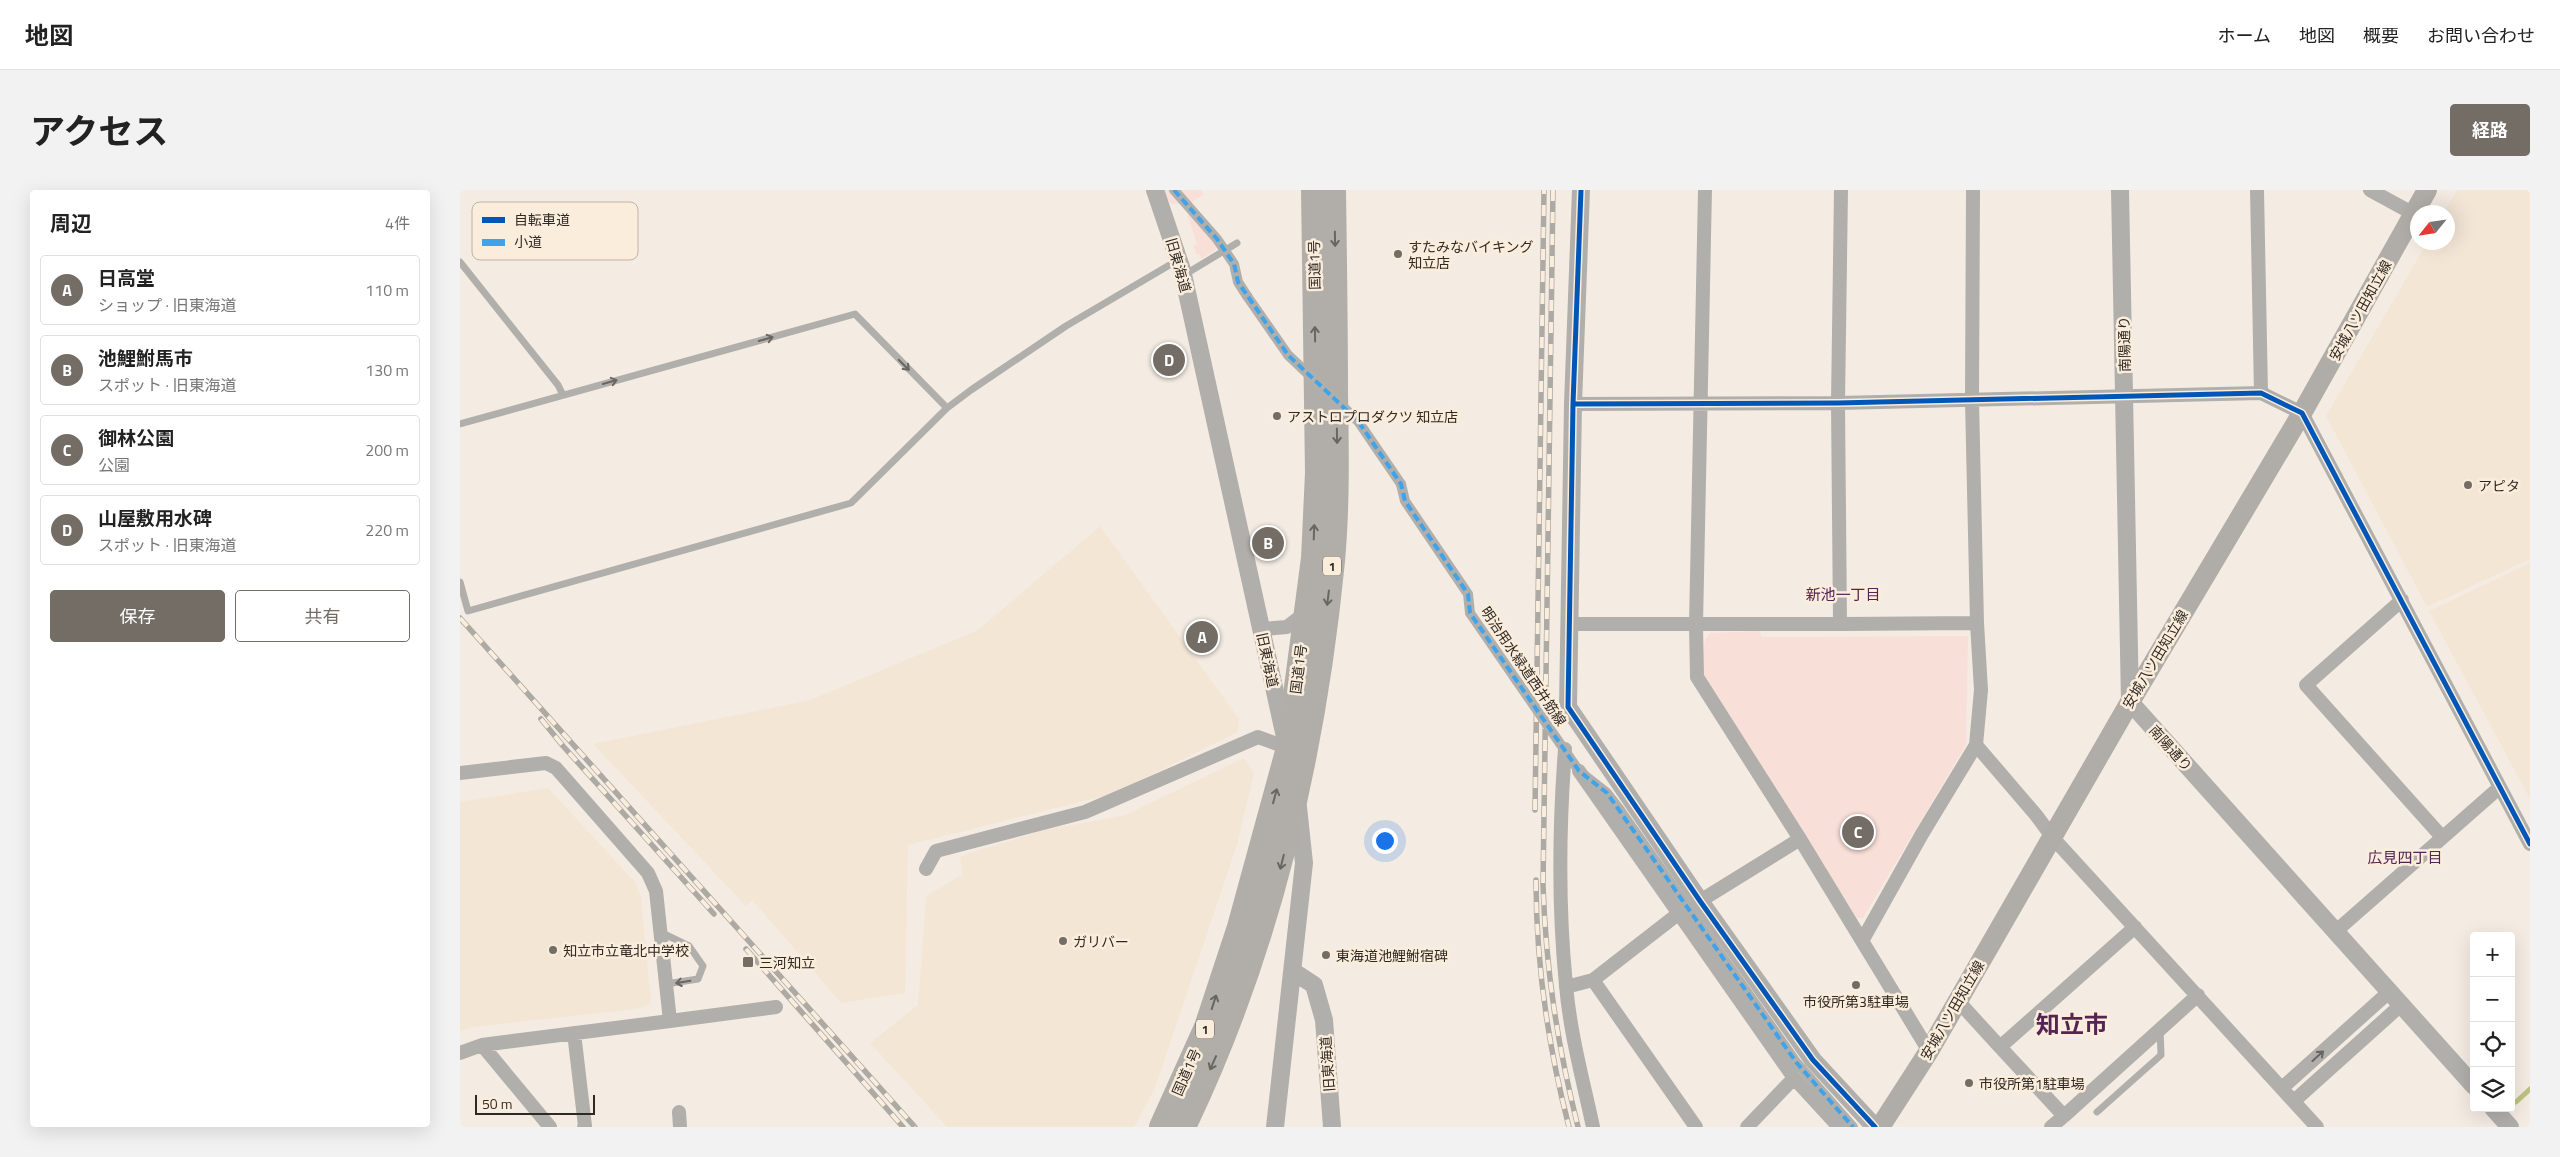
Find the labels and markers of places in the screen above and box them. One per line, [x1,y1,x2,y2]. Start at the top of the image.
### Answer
place label: すたみなバイキング 知立店 [1408,236,1534,273]
marker: すたみなバイキング 知立店 [1392,248,1404,260]
pin: D [1153,341,1185,379]
place label: アストロプロダクツ 知立店 [1287,406,1458,427]
marker: アストロプロダクツ 知立店 [1271,410,1283,422]
place label: アピタ [2478,475,2520,496]
marker: アピタ [2462,479,2474,491]
pin: B [1252,524,1284,562]
pin: A [1186,618,1218,656]
pin: C [1842,813,1874,851]
place label: ガリバー [1073,931,1129,952]
marker: ガリバー [1057,935,1069,947]
place label: 知立市立竜北中学校 [563,940,689,961]
marker: 知立市立竜北中学校 [547,944,559,956]
place label: 東海道池鯉鮒宿碑 [1336,945,1448,966]
marker: 東海道池鯉鮒宿碑 [1320,949,1332,961]
place label: 三河知立 [759,952,815,973]
marker: 三河知立 [741,955,755,969]
marker: 市役所第3駐車場 [1850,979,1862,991]
place label: 市役所第3駐車場 [1803,991,1909,1012]
place label: 市役所第1駐車場 [1979,1073,2085,1094]
marker: 市役所第1駐車場 [1963,1077,1975,1089]

